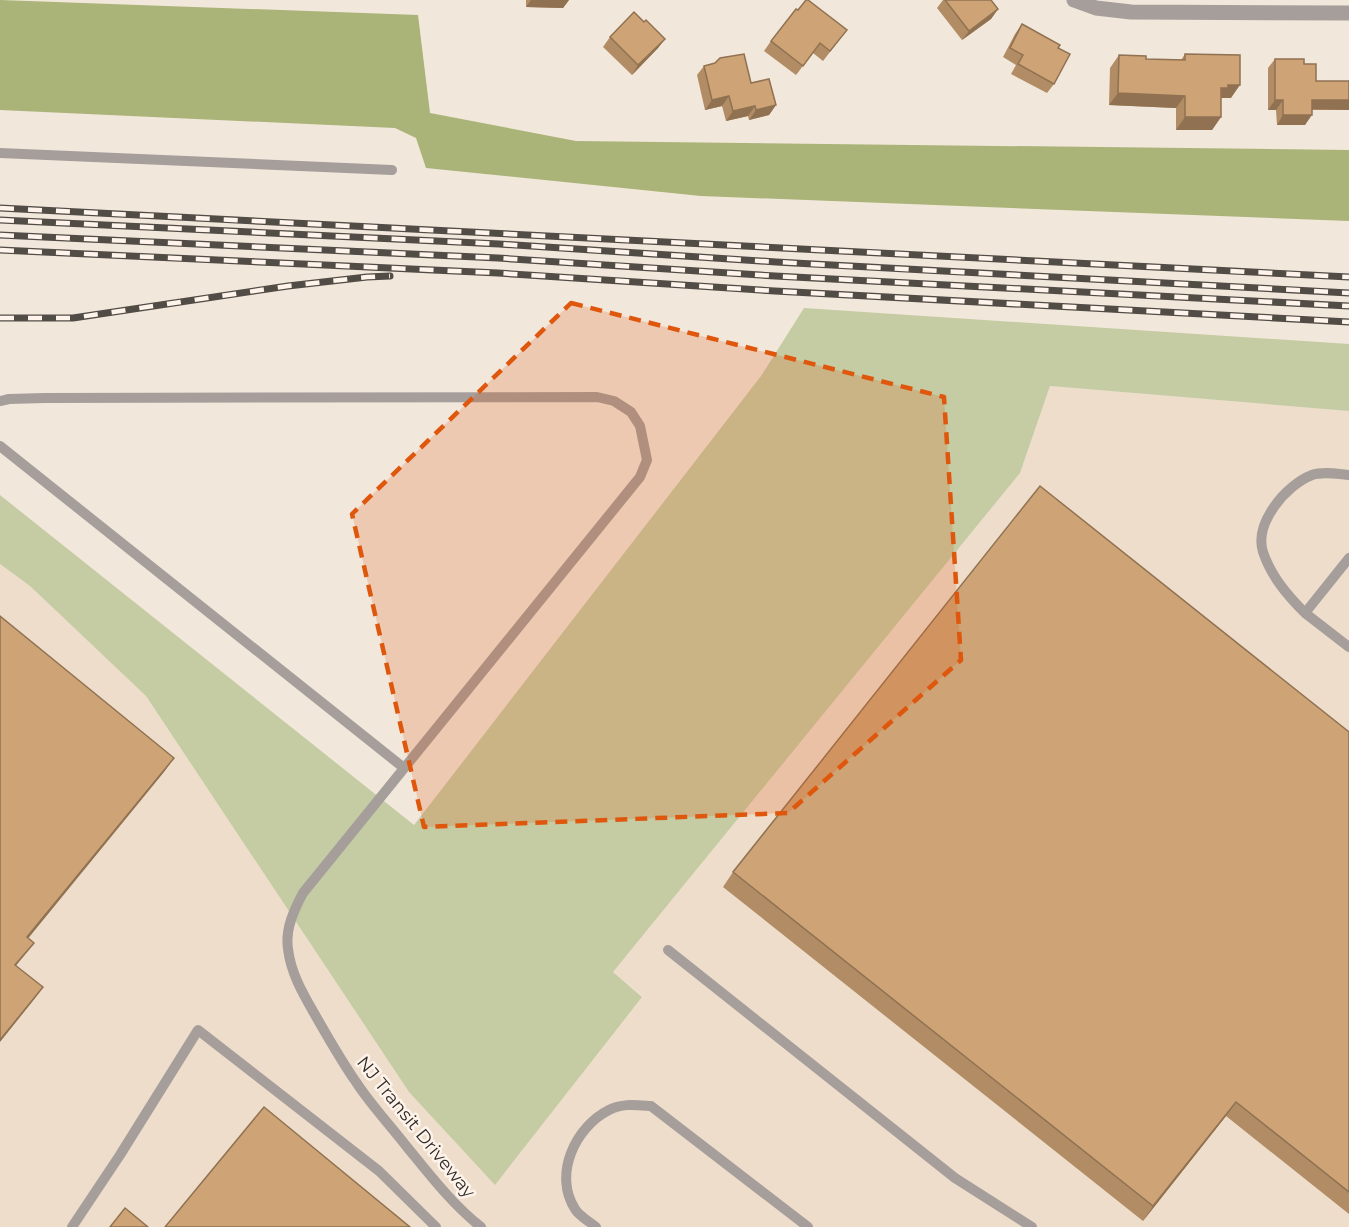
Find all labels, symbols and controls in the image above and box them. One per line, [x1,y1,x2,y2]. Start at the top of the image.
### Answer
street label: NJ Transit Driveway [352,1052,480,1202]

